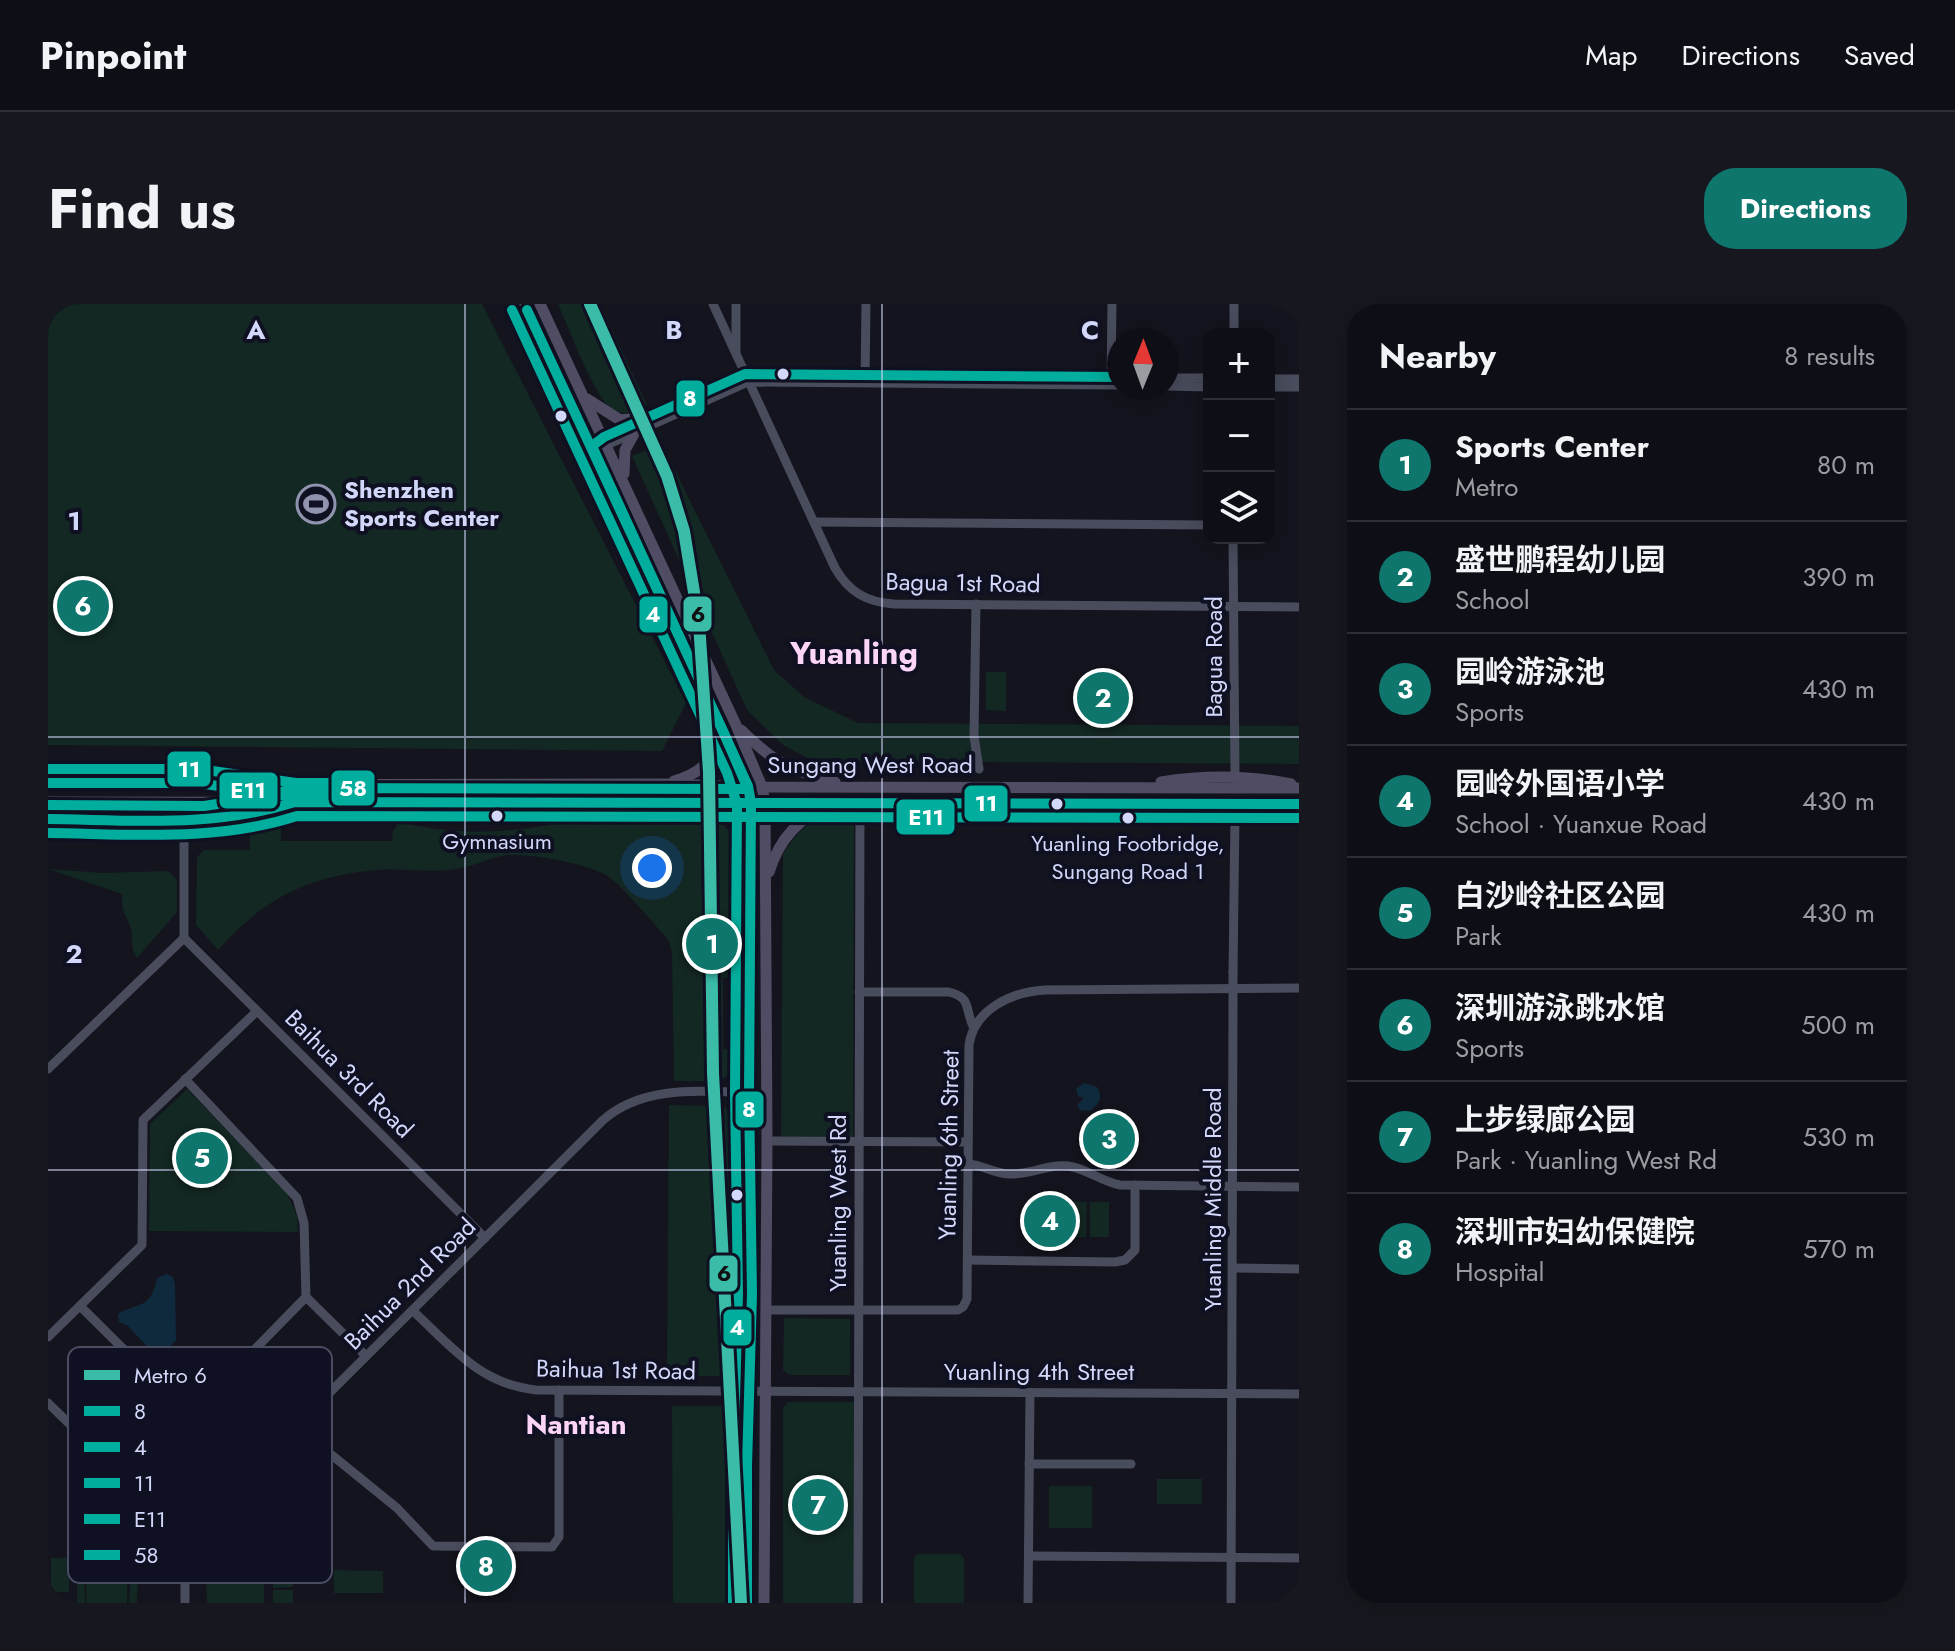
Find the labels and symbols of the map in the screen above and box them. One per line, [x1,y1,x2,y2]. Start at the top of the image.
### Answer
text: A [245,311,266,349]
text: B [665,311,683,349]
text: C [1081,311,1099,349]
north arrow [1107,328,1179,400]
unlabelled marker [775,366,791,382]
line badge: 8 [675,379,706,418]
text: 8 [683,382,697,414]
unlabelled marker [553,408,569,424]
place label: Shenzhen Sports Center [344,472,499,535]
sports icon: Shenzhen Sports Center [295,483,337,525]
text: 1 [67,502,81,540]
street label: Bagua 1st Road [885,564,1041,601]
pin: 6 [57,576,109,636]
line badge: 4 [638,595,669,634]
line badge: 6 [682,595,713,633]
street label: Bagua Road [1196,596,1231,718]
text: 4 [645,598,661,630]
text: 6 [691,598,705,630]
district label: Yuanling [789,630,918,676]
pin: 2 [1077,668,1129,728]
street label: Sungang West Road [767,747,973,782]
line badge: 11 [166,750,212,788]
text: 11 [178,753,200,785]
line badge: 58 [330,769,376,807]
line badge: E11 [218,771,279,810]
text: 58 [339,772,367,804]
text: E11 [230,774,266,806]
line badge: 11 [963,784,1009,823]
text: 11 [975,787,997,819]
unlabelled marker [1049,796,1065,812]
line badge: E11 [895,798,956,836]
text: E11 [908,801,944,833]
marker: Gymnasium [489,808,505,824]
marker: Yuanling Footbridge, Sungang Road 1 [1120,810,1136,826]
place label: Gymnasium [442,825,552,857]
place label: Yuanling Footbridge, Sungang Road 1 [1031,827,1225,887]
your location [632,848,672,888]
pin: 1 [686,914,738,974]
text: 2 [65,935,83,973]
street label: Baihua 3rd Road [277,1001,422,1146]
street label: Yuanling 6th Street [929,1049,968,1240]
street label: Yuanling Middle Road [1195,1087,1230,1311]
line badge: 8 [734,1090,765,1129]
text: 8 [742,1093,756,1125]
pin: 3 [1083,1109,1135,1169]
street label: Yuanling West Rd [820,1114,855,1292]
pin: 5 [176,1128,228,1188]
unlabelled marker [729,1187,745,1203]
pin: 4 [1024,1191,1076,1251]
street label: Baihua 2nd Road [336,1210,484,1358]
line badge: 6 [708,1254,739,1293]
text: 6 [717,1257,731,1289]
line badge: 4 [722,1308,753,1347]
text: 4 [729,1311,745,1343]
legend [68,1347,332,1583]
street label: Baihua 1st Road [536,1351,696,1388]
street label: Yuanling 4th Street [944,1354,1134,1389]
text: Metro 6 [134,1359,207,1391]
text: 8 [134,1395,146,1427]
district label: Nantian [525,1404,627,1445]
text: 4 [134,1431,147,1463]
text: 11 [134,1467,154,1499]
pin: 7 [792,1475,844,1535]
text: E11 [134,1503,166,1535]
pin: 8 [460,1536,512,1596]
text: 58 [134,1539,158,1571]

